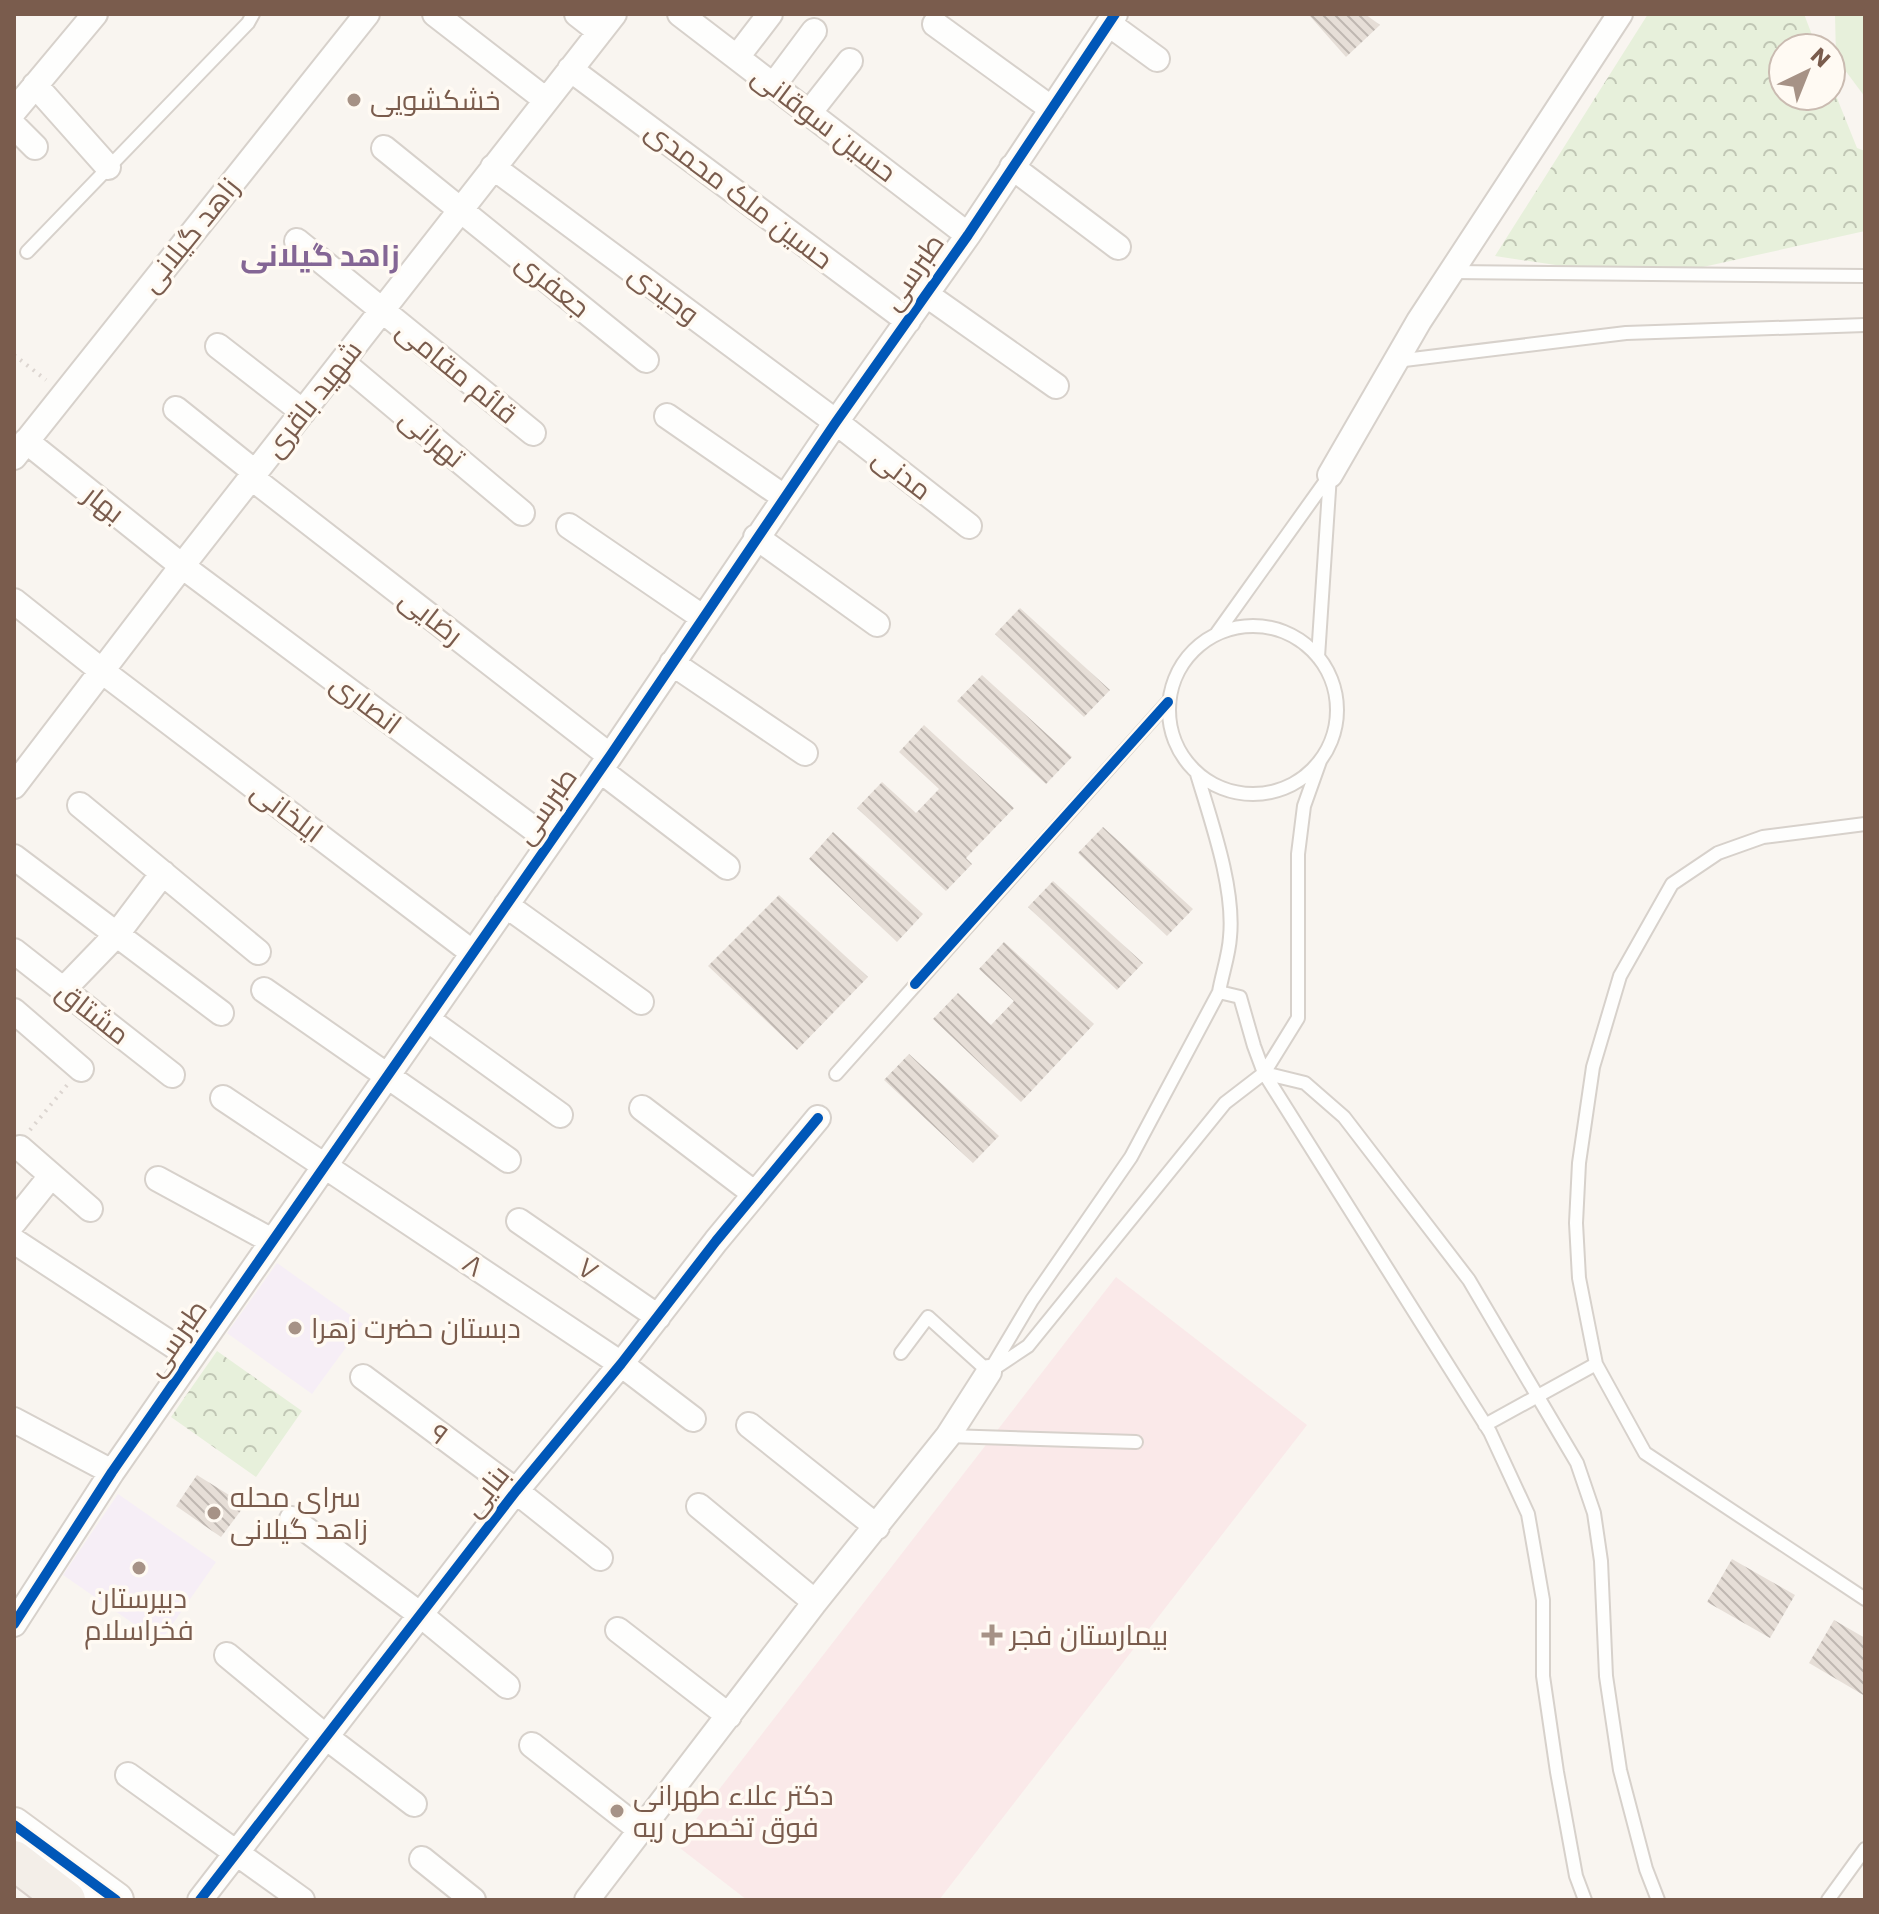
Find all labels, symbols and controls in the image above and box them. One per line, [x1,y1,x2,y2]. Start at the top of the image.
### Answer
north arrow [1767,32,1847,112]
text: N [1804,41,1837,75]
street label: حسین سوقانی [744,57,904,191]
place label: خشکشویی [370,81,501,120]
marker: خشکشویی [345,91,363,109]
street label: حسین ملک محمدی [637,112,841,278]
street label: زاهد گیلانی [131,169,249,301]
street label: طبرسی [873,226,953,318]
district label: زاهد گیلانی [240,234,400,277]
street label: جعفری [508,243,598,327]
street label: وحیدی [621,255,707,333]
street label: قائم مقامی [388,311,526,433]
street label: شهید باقری [255,332,371,466]
street label: تهرانی [391,399,473,477]
street label: مدنی [864,439,940,509]
street label: بهار [74,475,132,532]
street label: رضایی [391,580,471,654]
street label: انصاری [322,664,410,744]
street label: طبرسی [506,760,586,852]
street label: ایلخانی [243,772,331,852]
street label: مشتاق [48,972,138,1054]
street label: ۸ [455,1244,491,1286]
street label: ۷ [570,1248,606,1290]
street label: طبرسی [136,1292,216,1384]
place label: دبستان حضرت زهرا [311,1309,521,1348]
marker: دبستان حضرت زهرا [286,1319,304,1337]
street label: ۹ [421,1414,457,1454]
street label: بنایی [453,1457,519,1525]
place label: سرای محله زاهد گیلانی [230,1478,368,1549]
marker: سرای محله زاهد گیلانی [205,1504,223,1522]
marker: دبیرستان فخراسلام [130,1559,148,1577]
place label: دبیرستان فخراسلام [84,1579,194,1650]
place label: بیمارستان فجر [1008,1616,1168,1655]
marker: بیمارستان فجر [981,1624,1003,1646]
place label: دکتر علاء طهرانی فوق تخصص ریه [633,1776,834,1847]
marker: دکتر علاء طهرانی فوق تخصص ریه [608,1802,626,1820]

